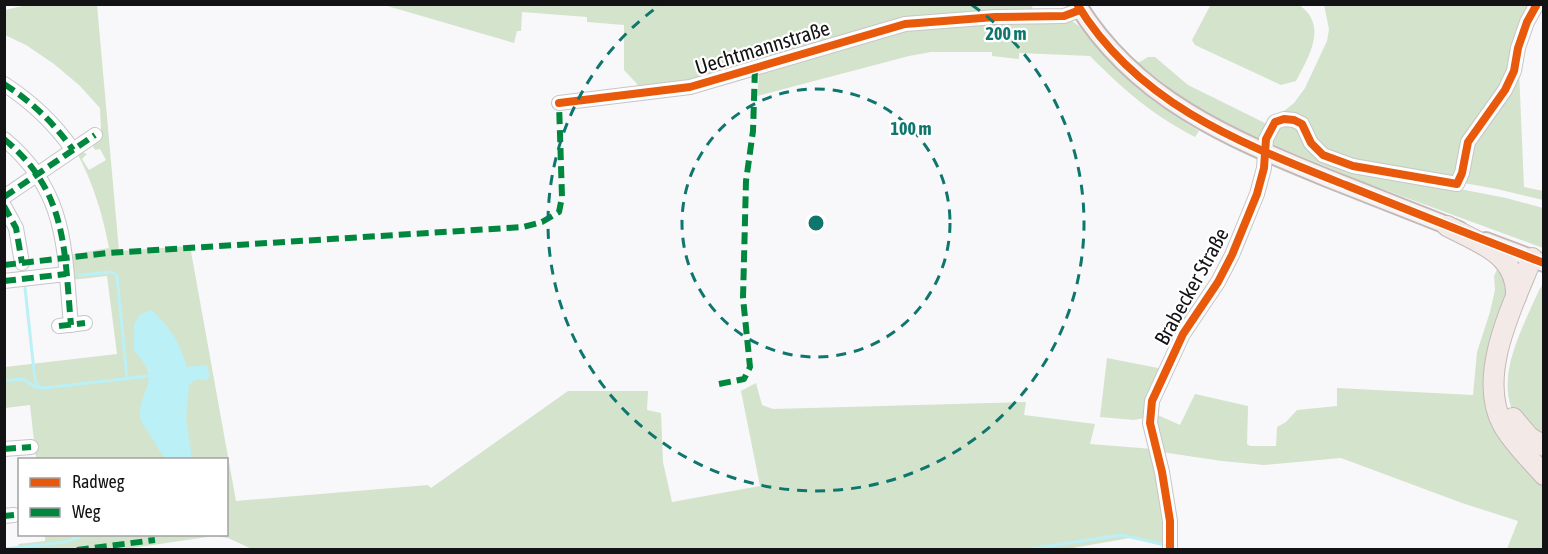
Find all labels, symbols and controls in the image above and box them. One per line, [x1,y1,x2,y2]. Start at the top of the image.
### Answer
street label: Uechtmannstraße [692,15,832,79]
text: 200 m [986,23,1026,44]
text: 100 m [891,118,931,139]
centre of rings [806,213,826,233]
street label: Brabecker Straße [1149,223,1233,349]
legend [18,458,228,536]
text: Radweg [72,471,125,492]
text: Weg [72,501,101,522]

